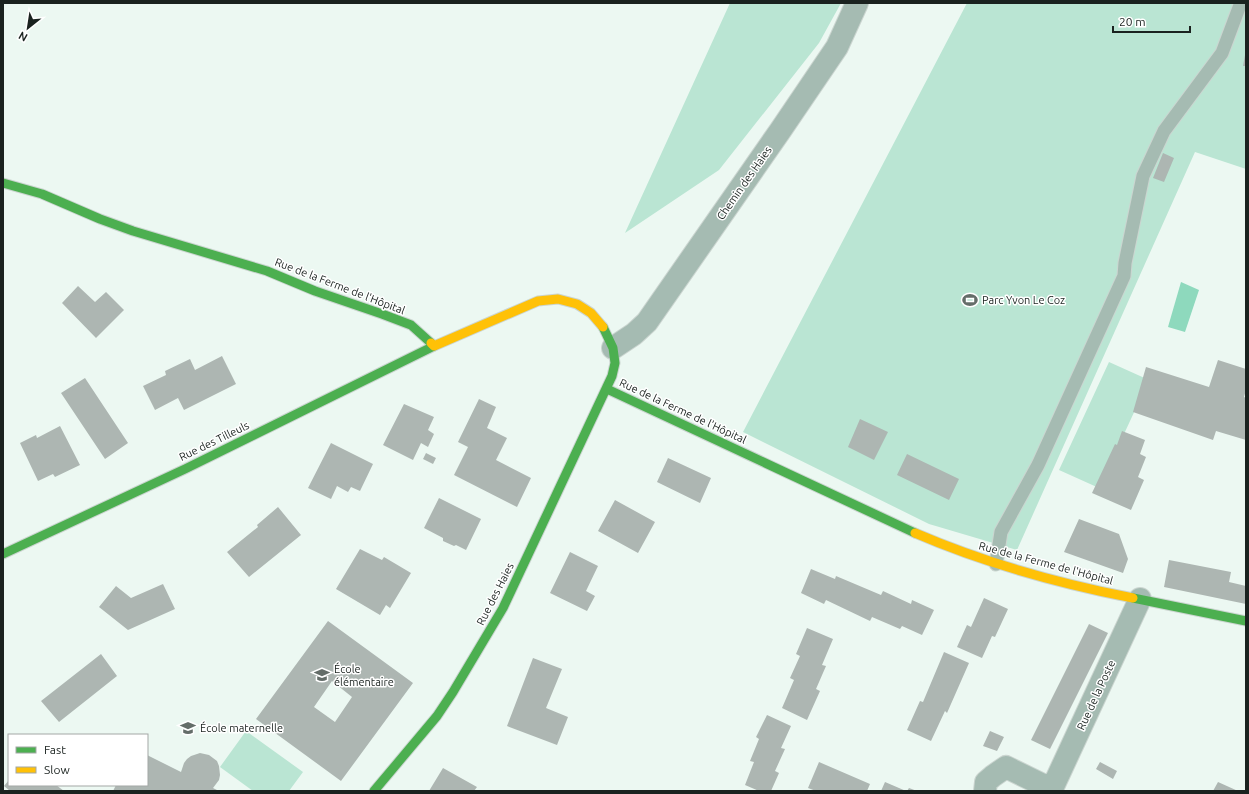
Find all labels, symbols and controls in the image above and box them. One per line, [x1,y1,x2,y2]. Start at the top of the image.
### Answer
north arrow [8,8,48,48]
scale bar [1113,8,1190,34]
text: 20 m [1119,15,1146,28]
text: N [16,29,30,44]
street label: Chemin des Haies [714,144,774,222]
street label: Rue de la Ferme de l'Hôpital [273,256,407,316]
sports icon: Parc Yvon Le Coz [961,291,979,309]
place label: Parc Yvon Le Coz [982,294,1065,306]
street label: Rue de la Ferme de l'Hôpital [618,376,748,446]
street label: Rue des Tilleuls [177,419,251,463]
street label: Rue de la Ferme de l'Hôpital [978,539,1115,587]
street label: Rue des Haies [474,561,516,627]
street label: Rue de la Poste [1075,658,1117,732]
place label: École élémentaire [334,662,394,688]
school or university icon: École élémentaire [313,666,331,684]
school or university icon: École maternelle [179,719,197,737]
place label: École maternelle [200,721,283,734]
legend [8,734,148,786]
text: Fast [44,743,66,756]
text: Slow [44,763,70,776]

